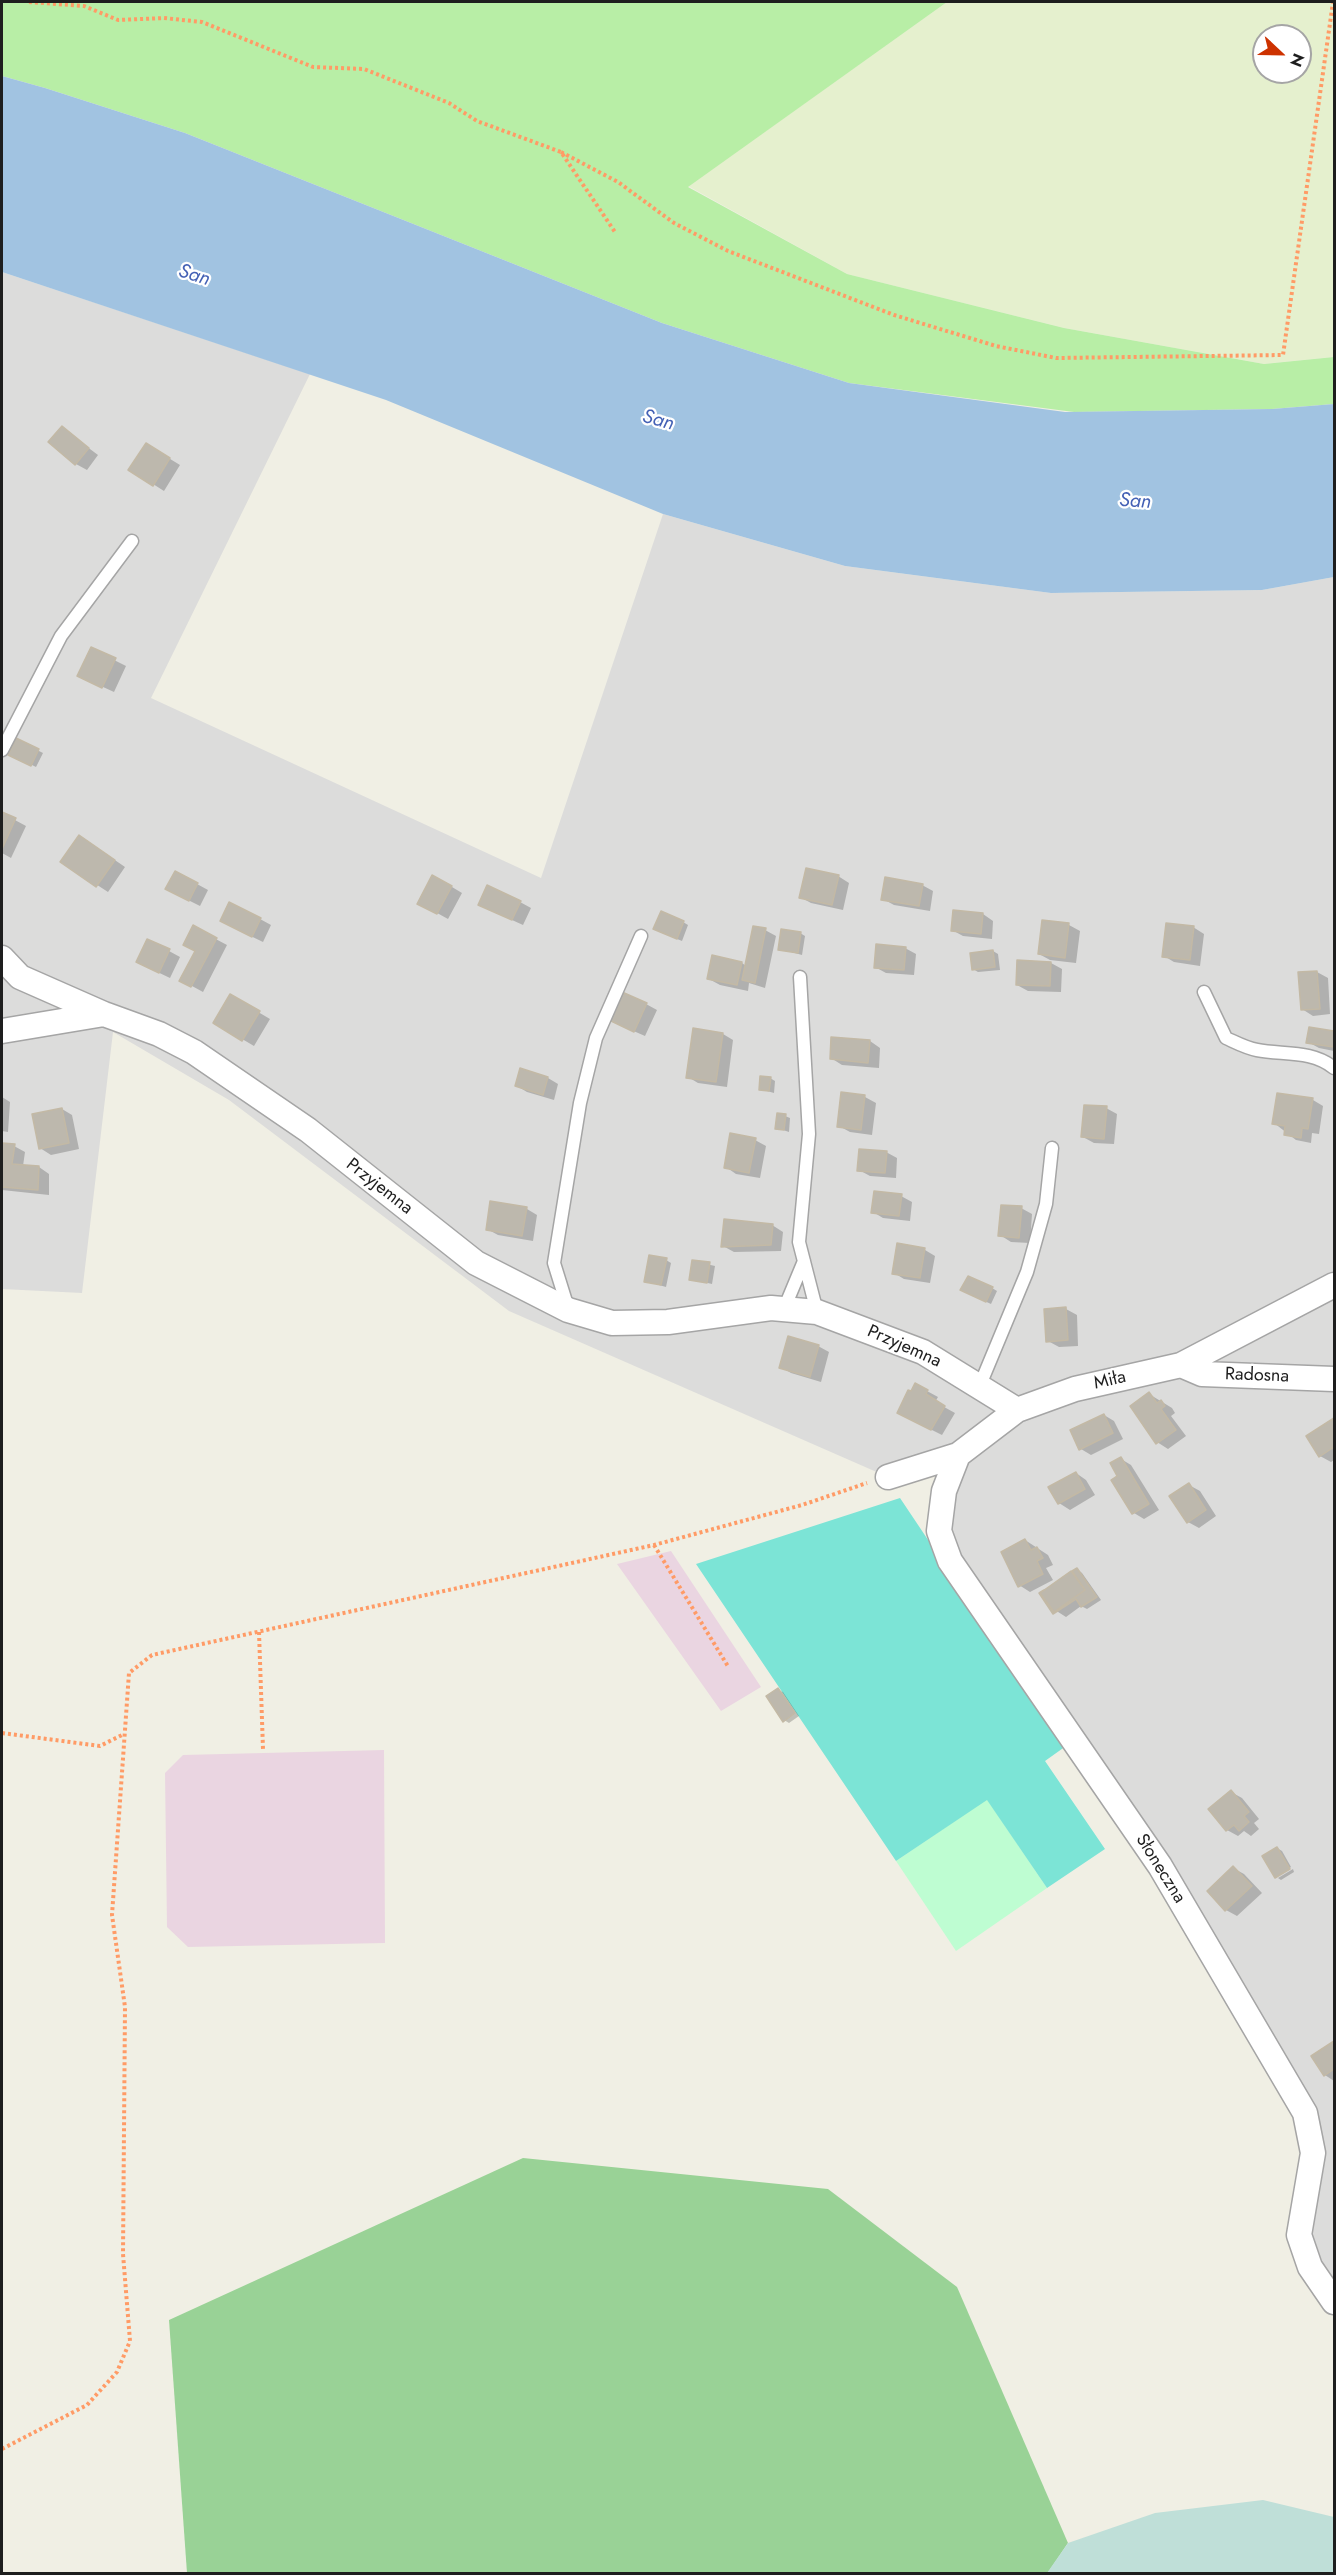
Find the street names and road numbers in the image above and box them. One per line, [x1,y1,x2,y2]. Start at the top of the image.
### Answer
street label: Przyjemna [341,1154,417,1220]
street label: Przyjemna [864,1321,944,1373]
street label: Radosna [1225,1364,1289,1388]
street label: Miła [1092,1367,1128,1395]
street label: Słoneczna [1130,1830,1190,1908]

